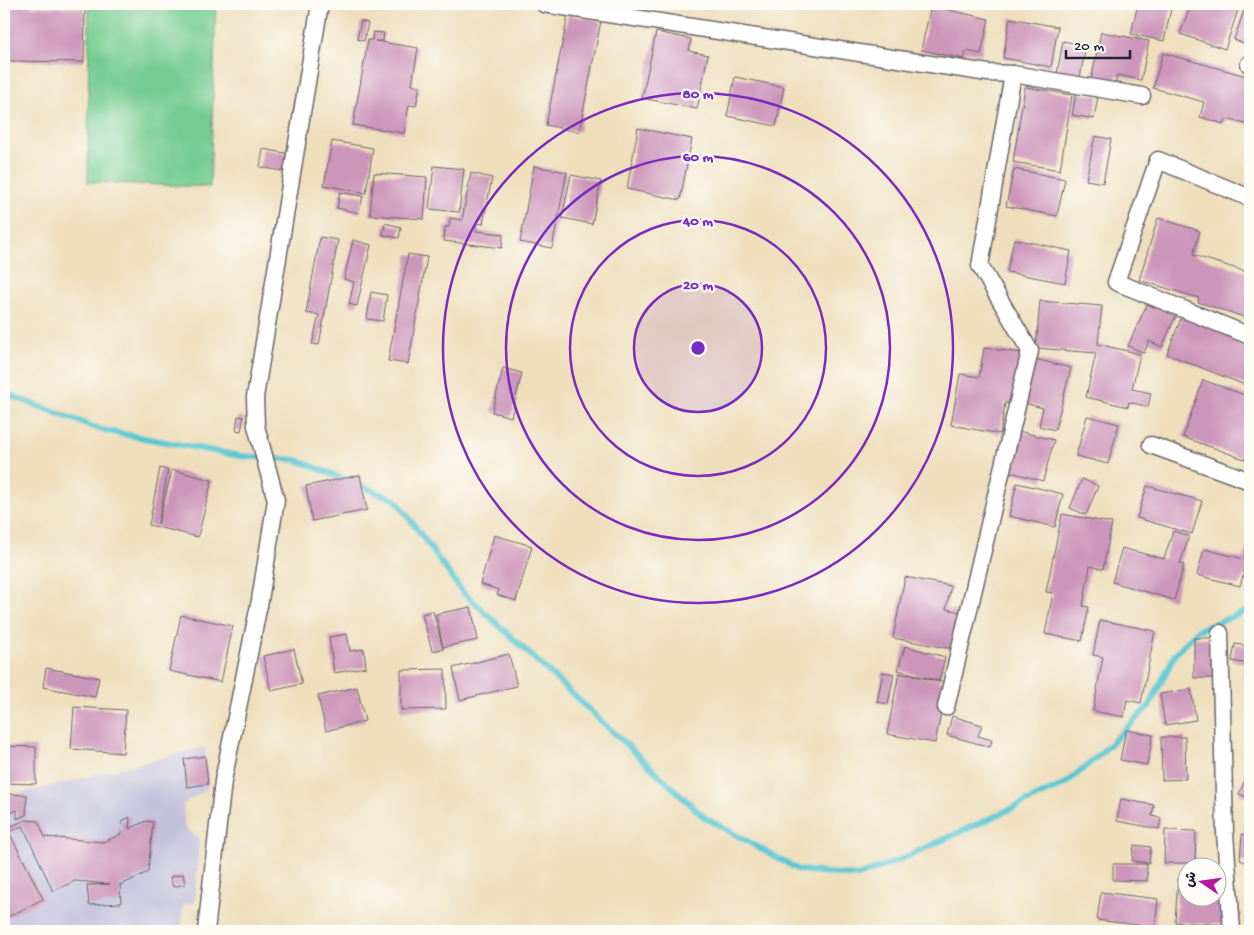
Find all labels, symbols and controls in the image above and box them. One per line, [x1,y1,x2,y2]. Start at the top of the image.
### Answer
scale bar [1066,28,1130,60]
text: 20 m [1074,38,1104,56]
text: 80 m [683,86,714,104]
text: 60 m [683,149,714,167]
text: 40 m [682,213,713,231]
text: 20 m [683,277,713,295]
centre of rings [689,339,707,357]
north arrow [1176,858,1226,908]
text: ش [1182,870,1202,889]

